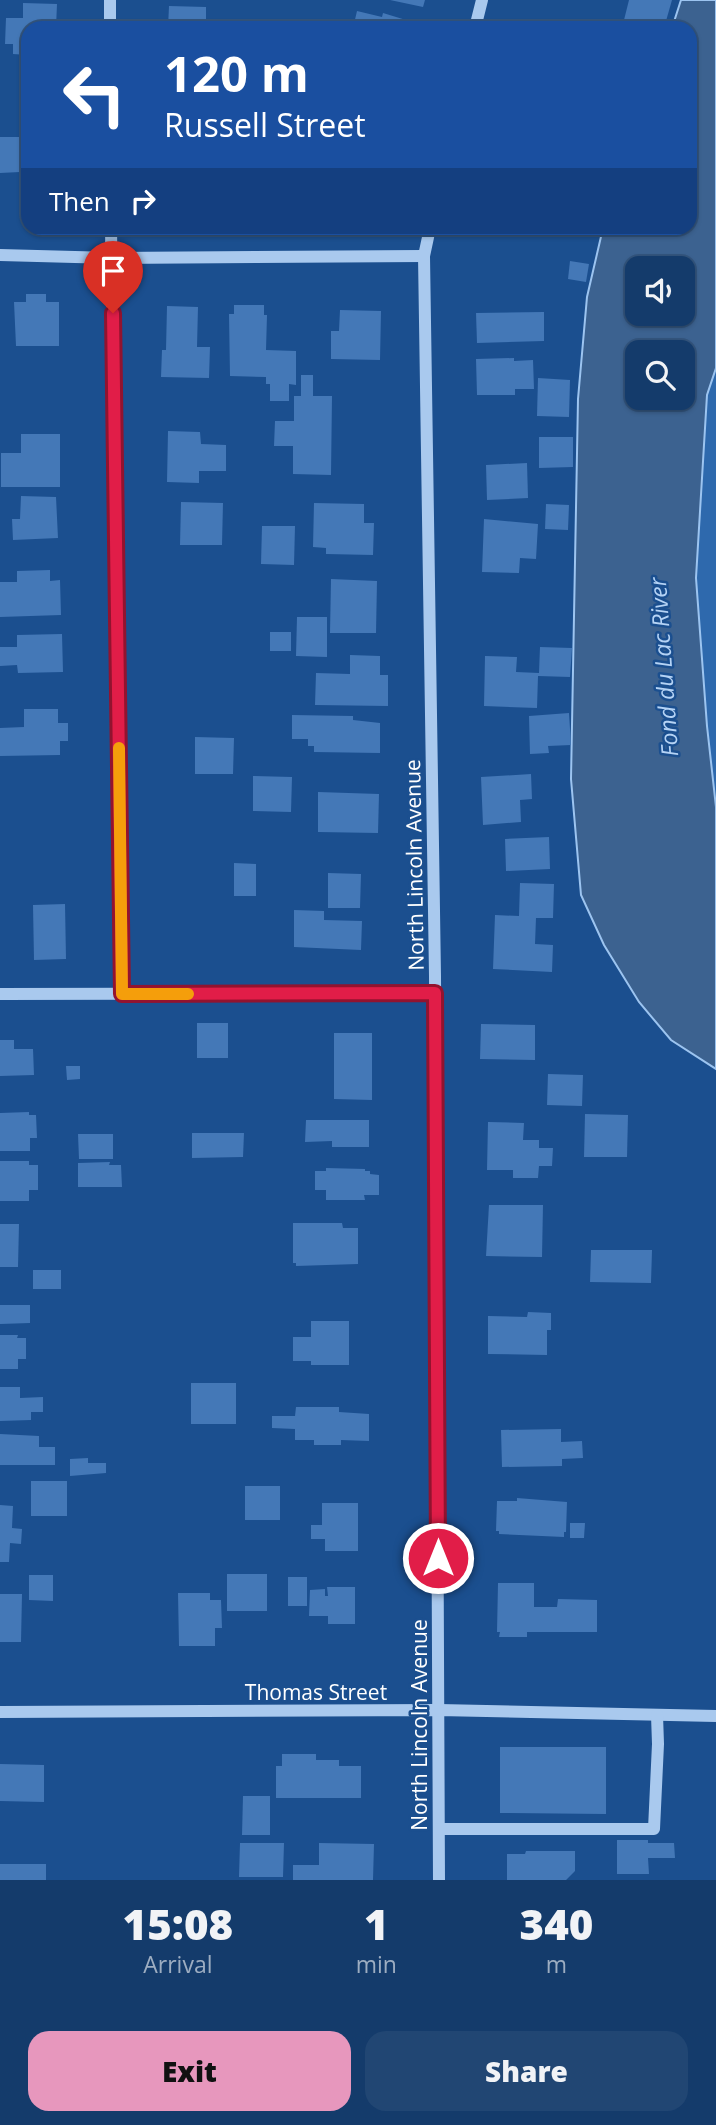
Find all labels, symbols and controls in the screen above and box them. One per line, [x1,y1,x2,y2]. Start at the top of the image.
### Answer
text: 120 m [164,40,309,106]
icon: left [49,49,140,140]
text: Russell Street [164,103,366,146]
icon: right [124,182,162,220]
text: Then [49,183,110,219]
pin [83,241,143,313]
icon: arrive [94,252,132,290]
map controls [625,256,695,410]
button: sound [625,256,695,326]
button: search [625,340,695,410]
water label: Fond du Lac River [641,575,685,758]
street label: North Lincoln Avenue [398,759,430,971]
position arrow [401,1521,475,1595]
street label: North Lincoln Avenue [405,1619,433,1831]
street label: Thomas Street [245,1678,387,1706]
text: 15:08 [123,1895,233,1952]
text: 1 [364,1895,389,1952]
text: 340 [520,1895,593,1952]
text: Arrival [143,1948,213,1980]
text: min [356,1948,397,1980]
text: m [546,1948,567,1980]
button: Exit [28,2031,351,2111]
button: Share [365,2031,688,2111]

